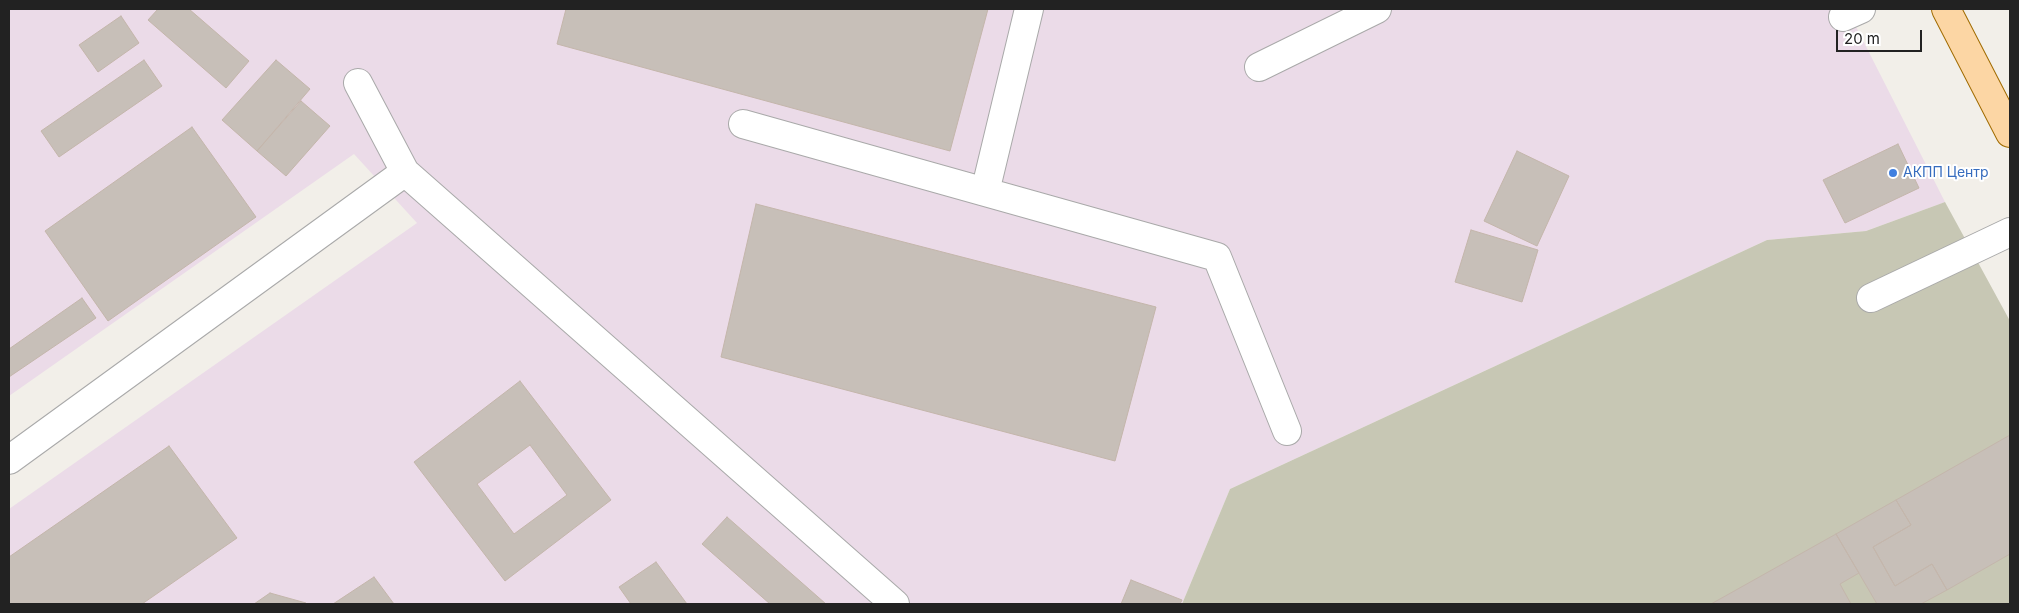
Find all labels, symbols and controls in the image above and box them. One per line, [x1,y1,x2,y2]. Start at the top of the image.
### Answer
scale bar [1839,20,1925,52]
text: 20 m [1844,29,1880,48]
place label: АКПП Центр [1903,165,1989,181]
marker: АКПП Центр [1887,167,1899,179]

